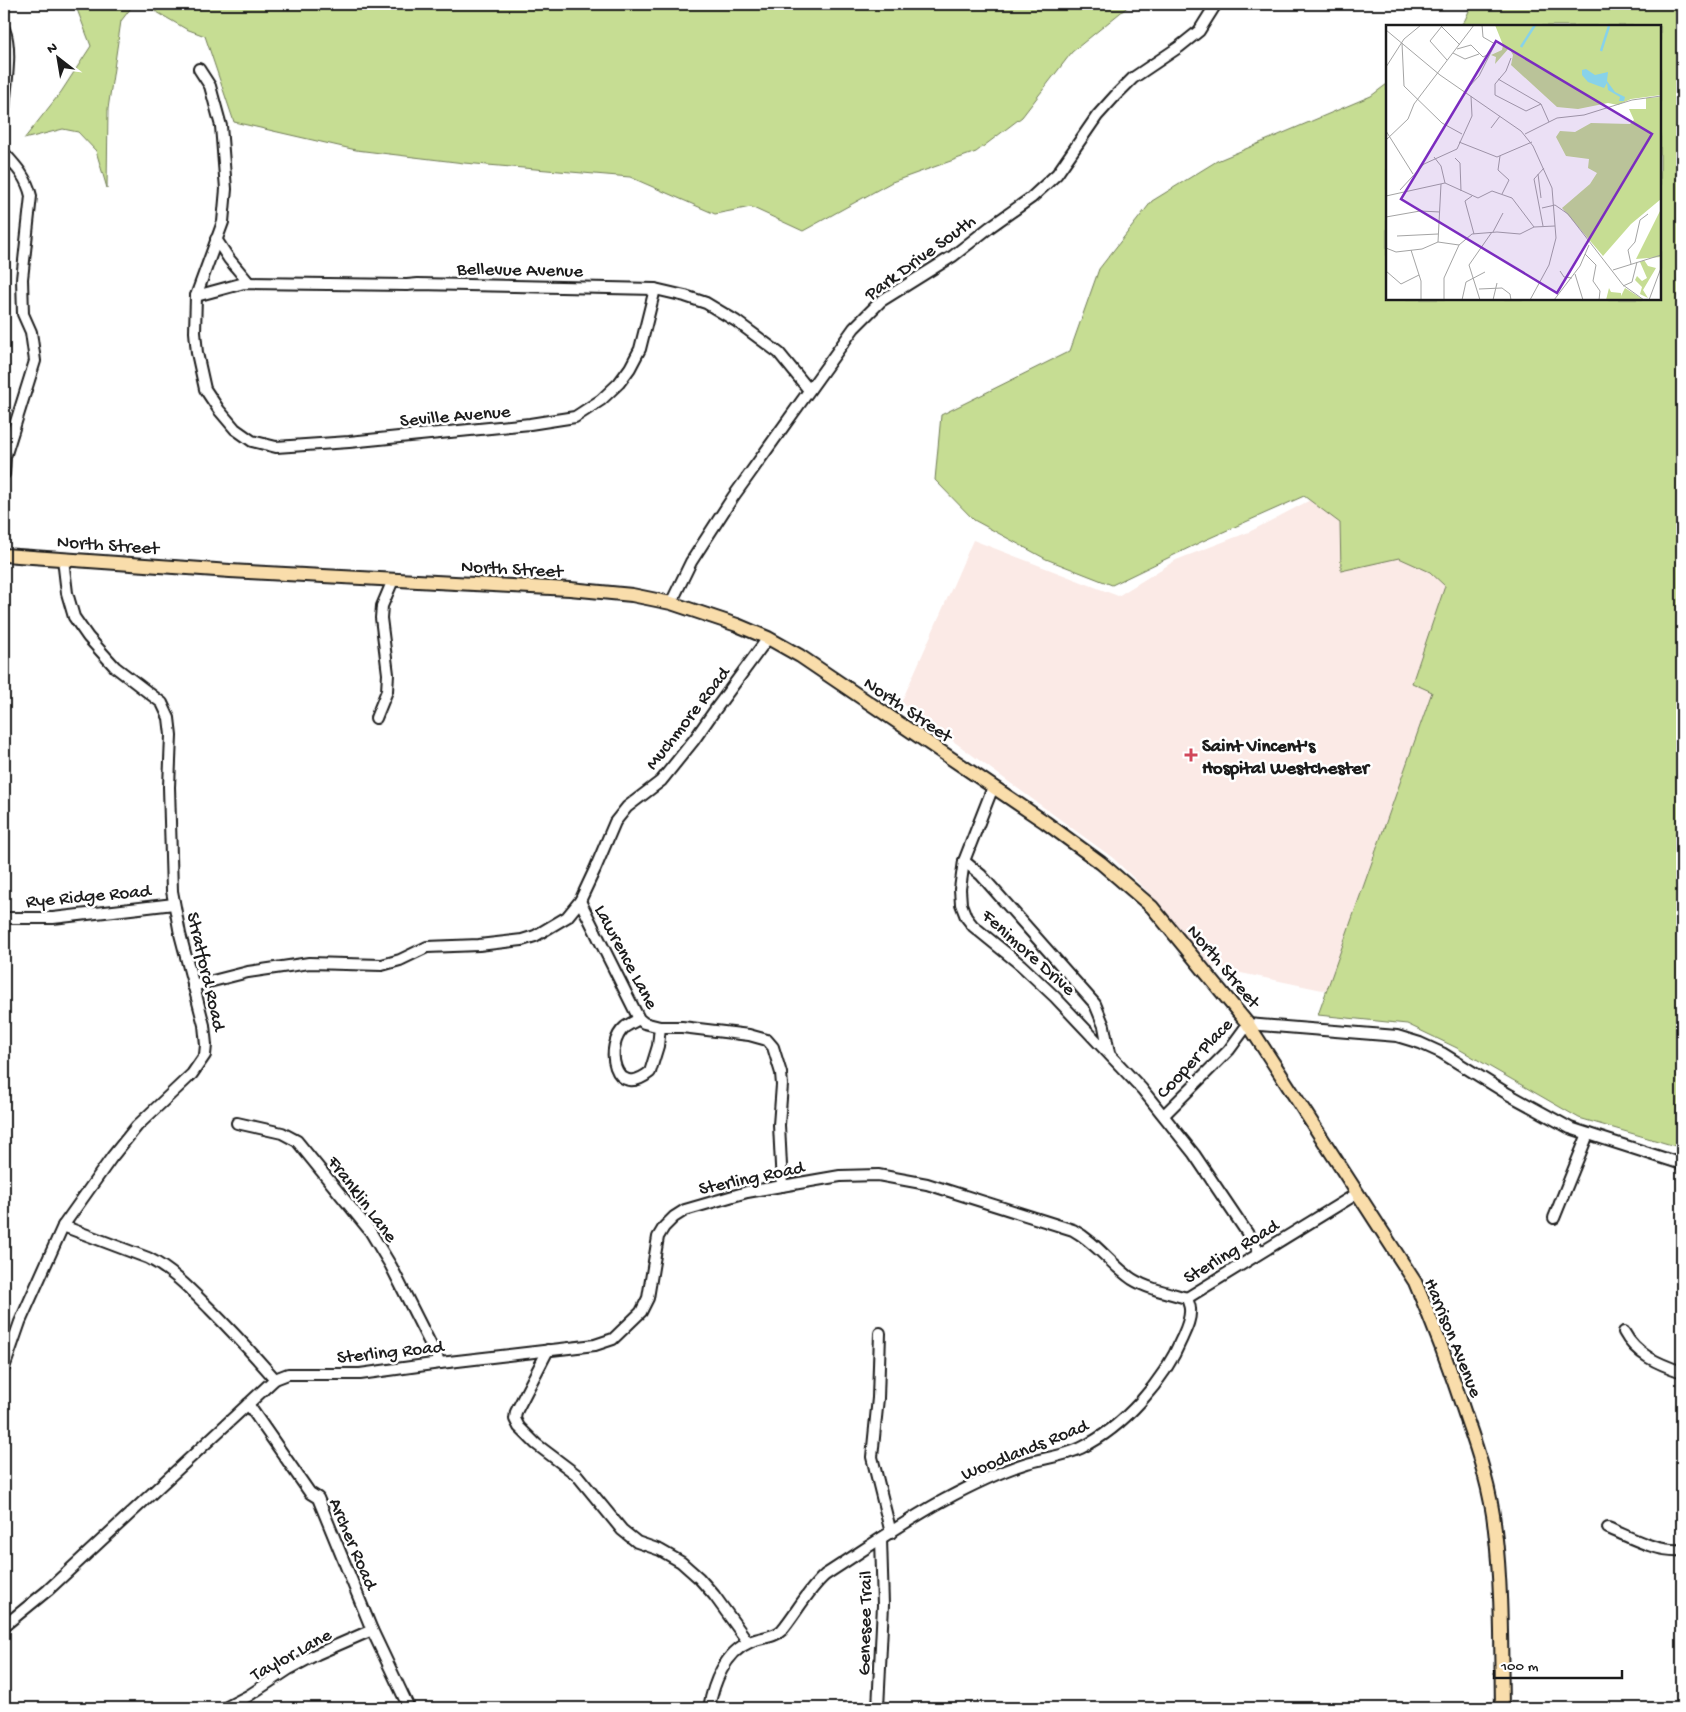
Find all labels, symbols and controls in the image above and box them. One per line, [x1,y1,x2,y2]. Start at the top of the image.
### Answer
inset map [1386,25,1661,300]
north arrow [32,32,82,82]
text: N [44,39,61,59]
street label: Park Drive South [860,211,981,308]
street label: Bellevue Avenue [456,259,584,284]
street label: Seville Avenue [399,401,512,434]
street label: North Street [56,531,162,562]
street label: North Street [460,556,566,585]
street label: Muchmore Road [641,662,737,775]
street label: North Street [858,673,958,750]
place label: Saint Vincent's Hospital Westchester [1202,736,1371,781]
marker: Saint Vincent's Hospital Westchester [1184,748,1198,762]
street label: Rye Ridge Road [25,880,154,914]
street label: Lawrence Lane [588,902,662,1014]
street label: Fenimore Drive [975,905,1080,1002]
street label: Stratford Road [180,910,230,1035]
street label: North Street [1181,921,1265,1015]
street label: Cooper Place [1152,1014,1239,1104]
street label: Franklin Lane [321,1151,401,1248]
street label: Sterling Road [697,1157,808,1202]
street label: Sterling Road [1180,1215,1285,1290]
street label: Harrison Avenue [1417,1275,1486,1401]
street label: Sterling Road [336,1336,447,1371]
street label: Woodlands Road [958,1415,1094,1487]
street label: Archer Road [322,1495,382,1595]
street label: Genesee Trail [854,1571,879,1676]
street label: Taylor Lane [246,1624,336,1688]
scale bar [1494,1647,1621,1679]
text: 100 m [1500,1658,1539,1676]

